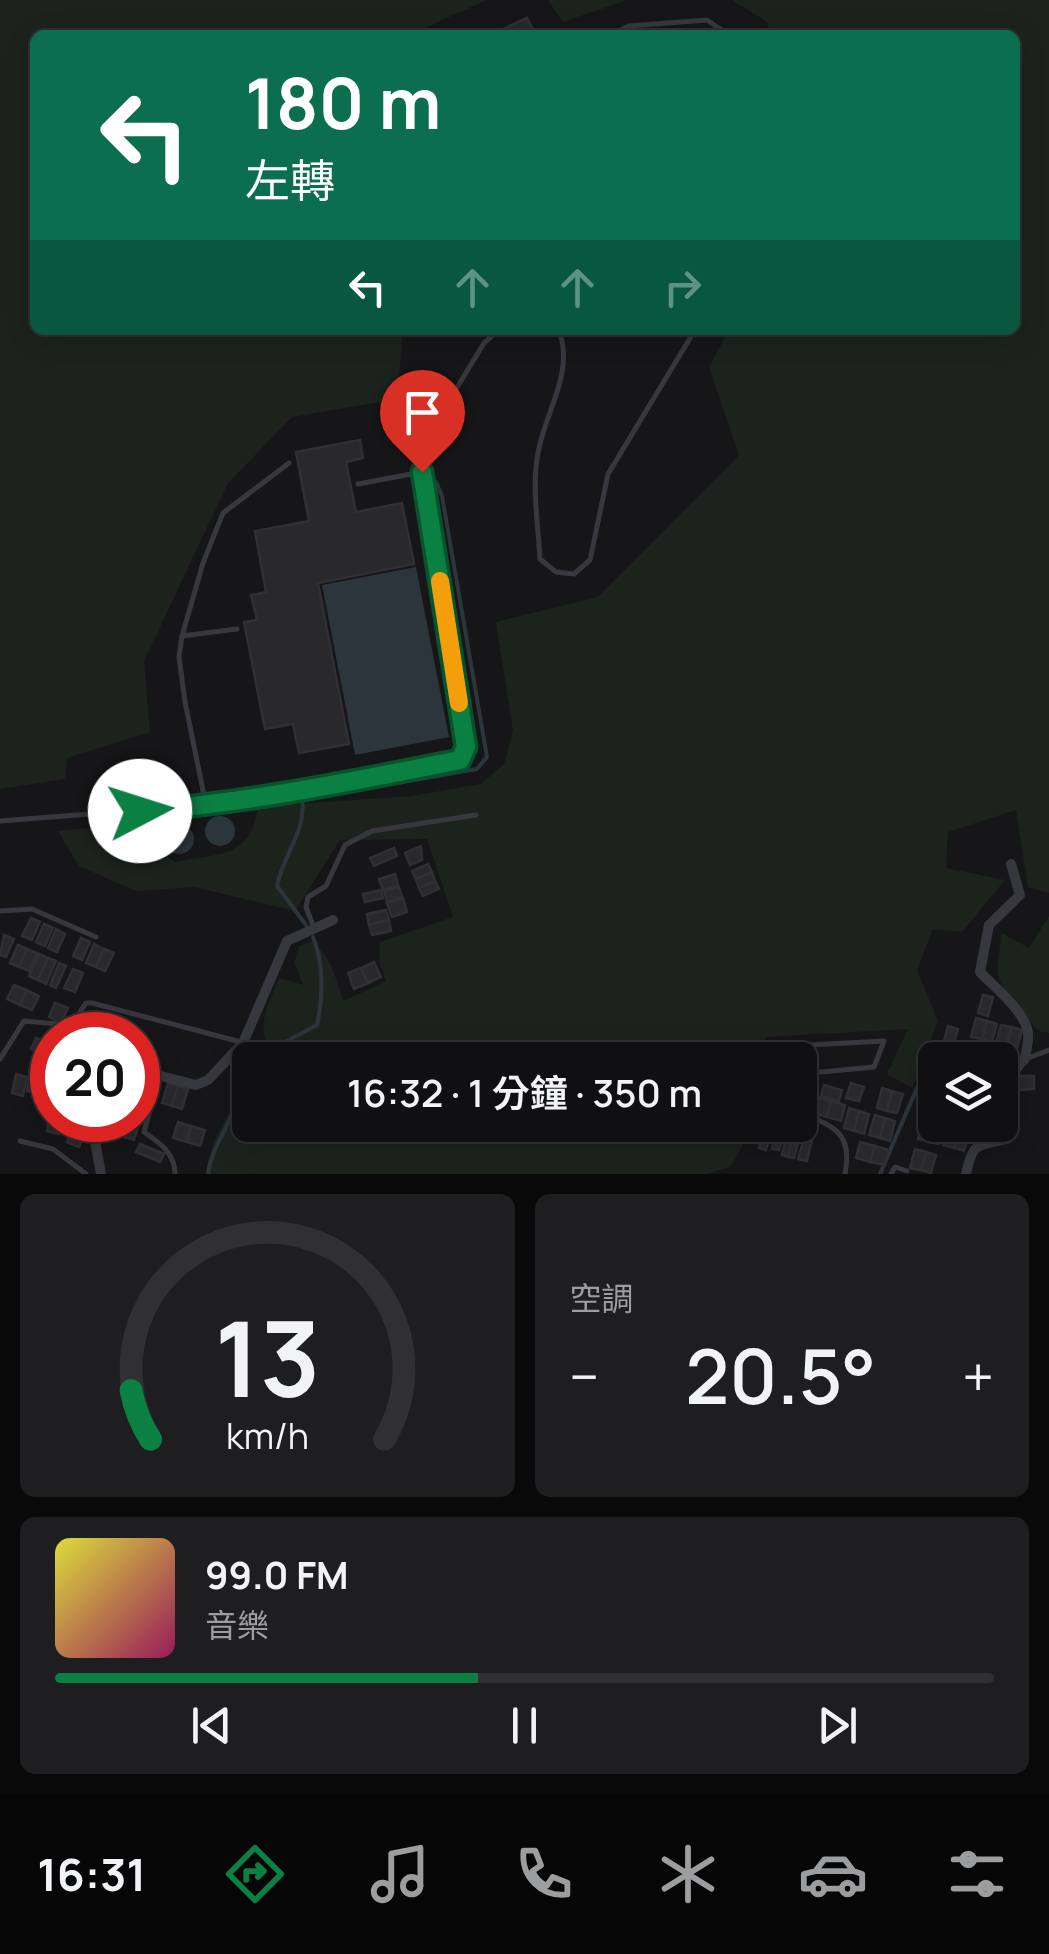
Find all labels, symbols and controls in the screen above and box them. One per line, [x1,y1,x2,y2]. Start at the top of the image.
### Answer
text: 180 m [245,54,442,150]
icon: left [80,70,210,200]
text: 左轉 [245,149,335,211]
icon: left [340,260,395,315]
icon: ahead [445,260,500,315]
icon: ahead [550,260,605,315]
icon: right [655,260,710,315]
pin [380,370,465,473]
icon: arrive [395,385,450,440]
position arrow [88,759,192,863]
speed limit sign: 20 [30,1012,160,1142]
map controls [918,1042,1018,1142]
button: layers [918,1042,1018,1142]
text: 16:32 · 1 分鐘 · 350 m [347,1066,702,1118]
text: 空調 [570,1276,634,1320]
text: 13 [214,1286,320,1428]
text: 20.5° [685,1324,876,1427]
text: − [570,1338,599,1414]
text: + [962,1338,994,1414]
text: km/h [226,1411,309,1460]
text: 99.0 FM [205,1548,349,1600]
text: 音樂 [205,1603,269,1647]
icon: previous [184,1698,239,1753]
icon: pause [497,1698,552,1753]
icon: next [810,1698,865,1753]
icon: directions [220,1839,290,1909]
icon: music [365,1839,435,1909]
icon: phone [509,1839,579,1909]
icon: climate [653,1839,723,1909]
icon: car [798,1839,868,1909]
icon: filters [942,1839,1012,1909]
text: 16:31 [37,1843,146,1905]

